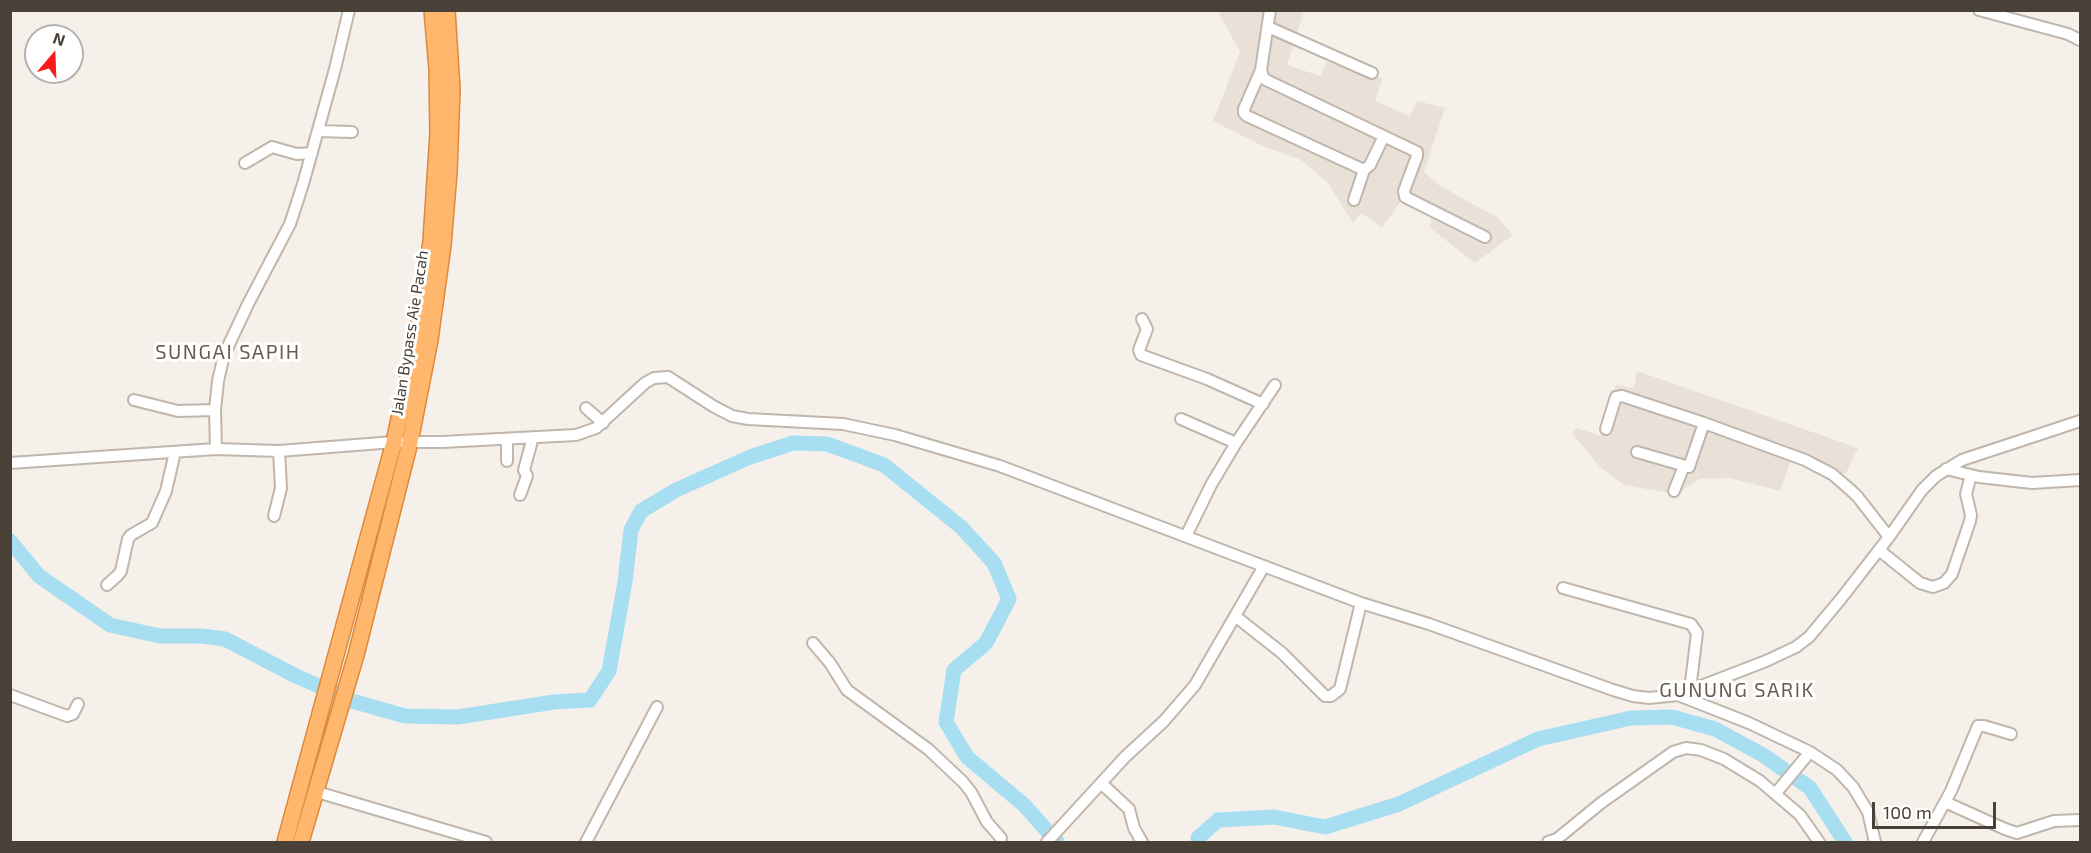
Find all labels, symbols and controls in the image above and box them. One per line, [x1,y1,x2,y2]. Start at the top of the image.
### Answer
north arrow [24,24,84,84]
text: N [51,28,68,49]
street label: Jalan Bypass Aie Pacah [387,249,433,417]
district label: SUNGAI SAPIH [155,340,301,364]
district label: GUNUNG SARIK [1659,678,1815,702]
scale bar [1875,790,2000,828]
text: 100 m [1883,801,1932,823]

